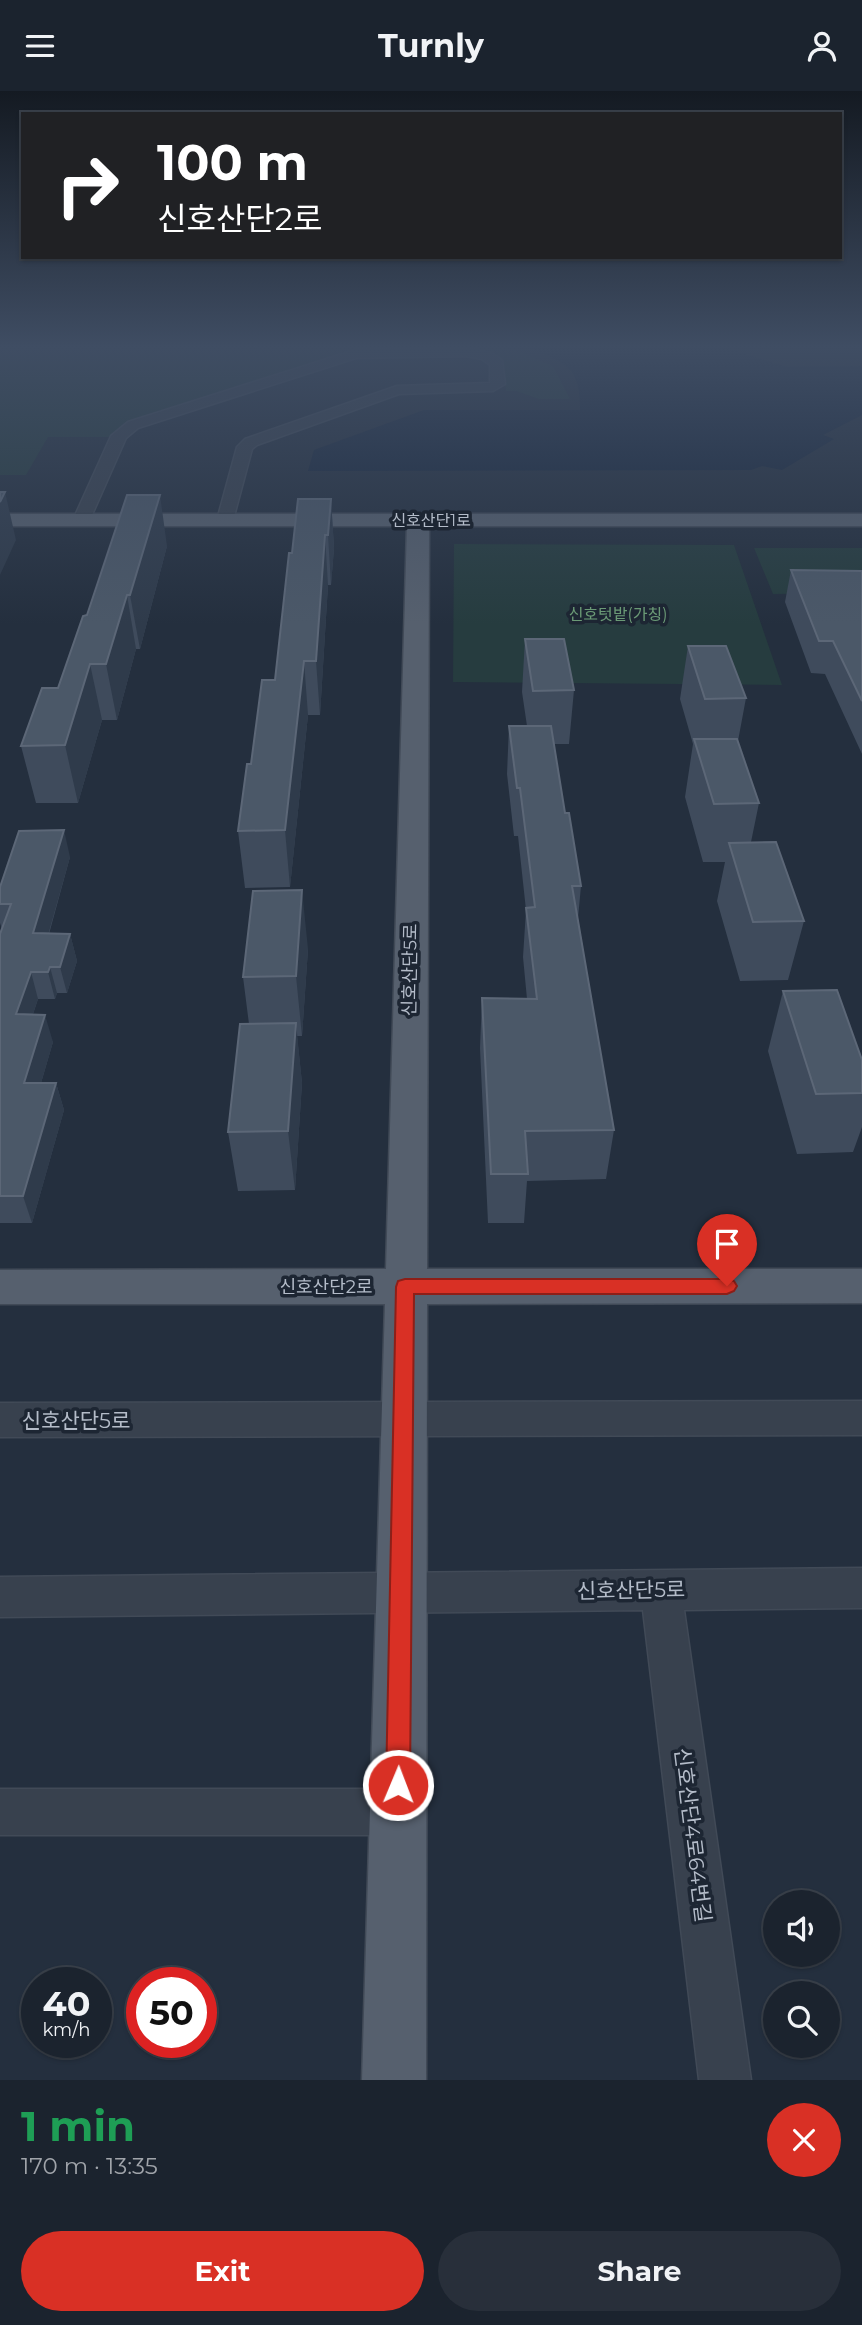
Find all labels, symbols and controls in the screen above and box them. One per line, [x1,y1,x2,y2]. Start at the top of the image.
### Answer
text: Turnly [378,26,484,65]
icon: menu [21,27,59,65]
icon: person [803,27,841,65]
text: 100 m [157,133,308,192]
icon: right [42,140,133,231]
text: 신호산단2로 [157,199,322,238]
street label: 신호산단1로 [391,511,471,530]
park label: 신호텃밭(가칭) [569,605,667,624]
street label: 신호산단5로 [398,923,422,1017]
pin [697,1214,757,1286]
icon: arrive [708,1225,746,1263]
street label: 신호산단2로 [279,1276,373,1298]
street label: 신호산단5로 [22,1408,130,1433]
street label: 신호산단5로 [577,1577,685,1603]
street label: 신호산단4로64번길 [670,1746,716,1924]
position arrow [361,1748,435,1822]
map controls [763,1890,840,2058]
button: sound [763,1890,840,1967]
speed limit sign: 50 [126,1967,217,2058]
button: search [763,1981,840,2058]
text: 40 [43,1982,90,2025]
text: km/h [42,2019,91,2041]
text: 1 min [21,2100,135,2152]
button: close [767,2103,841,2177]
text: 170 m · 13:35 [21,2152,158,2180]
button: Exit [21,2231,424,2311]
button: Share [438,2231,841,2311]

